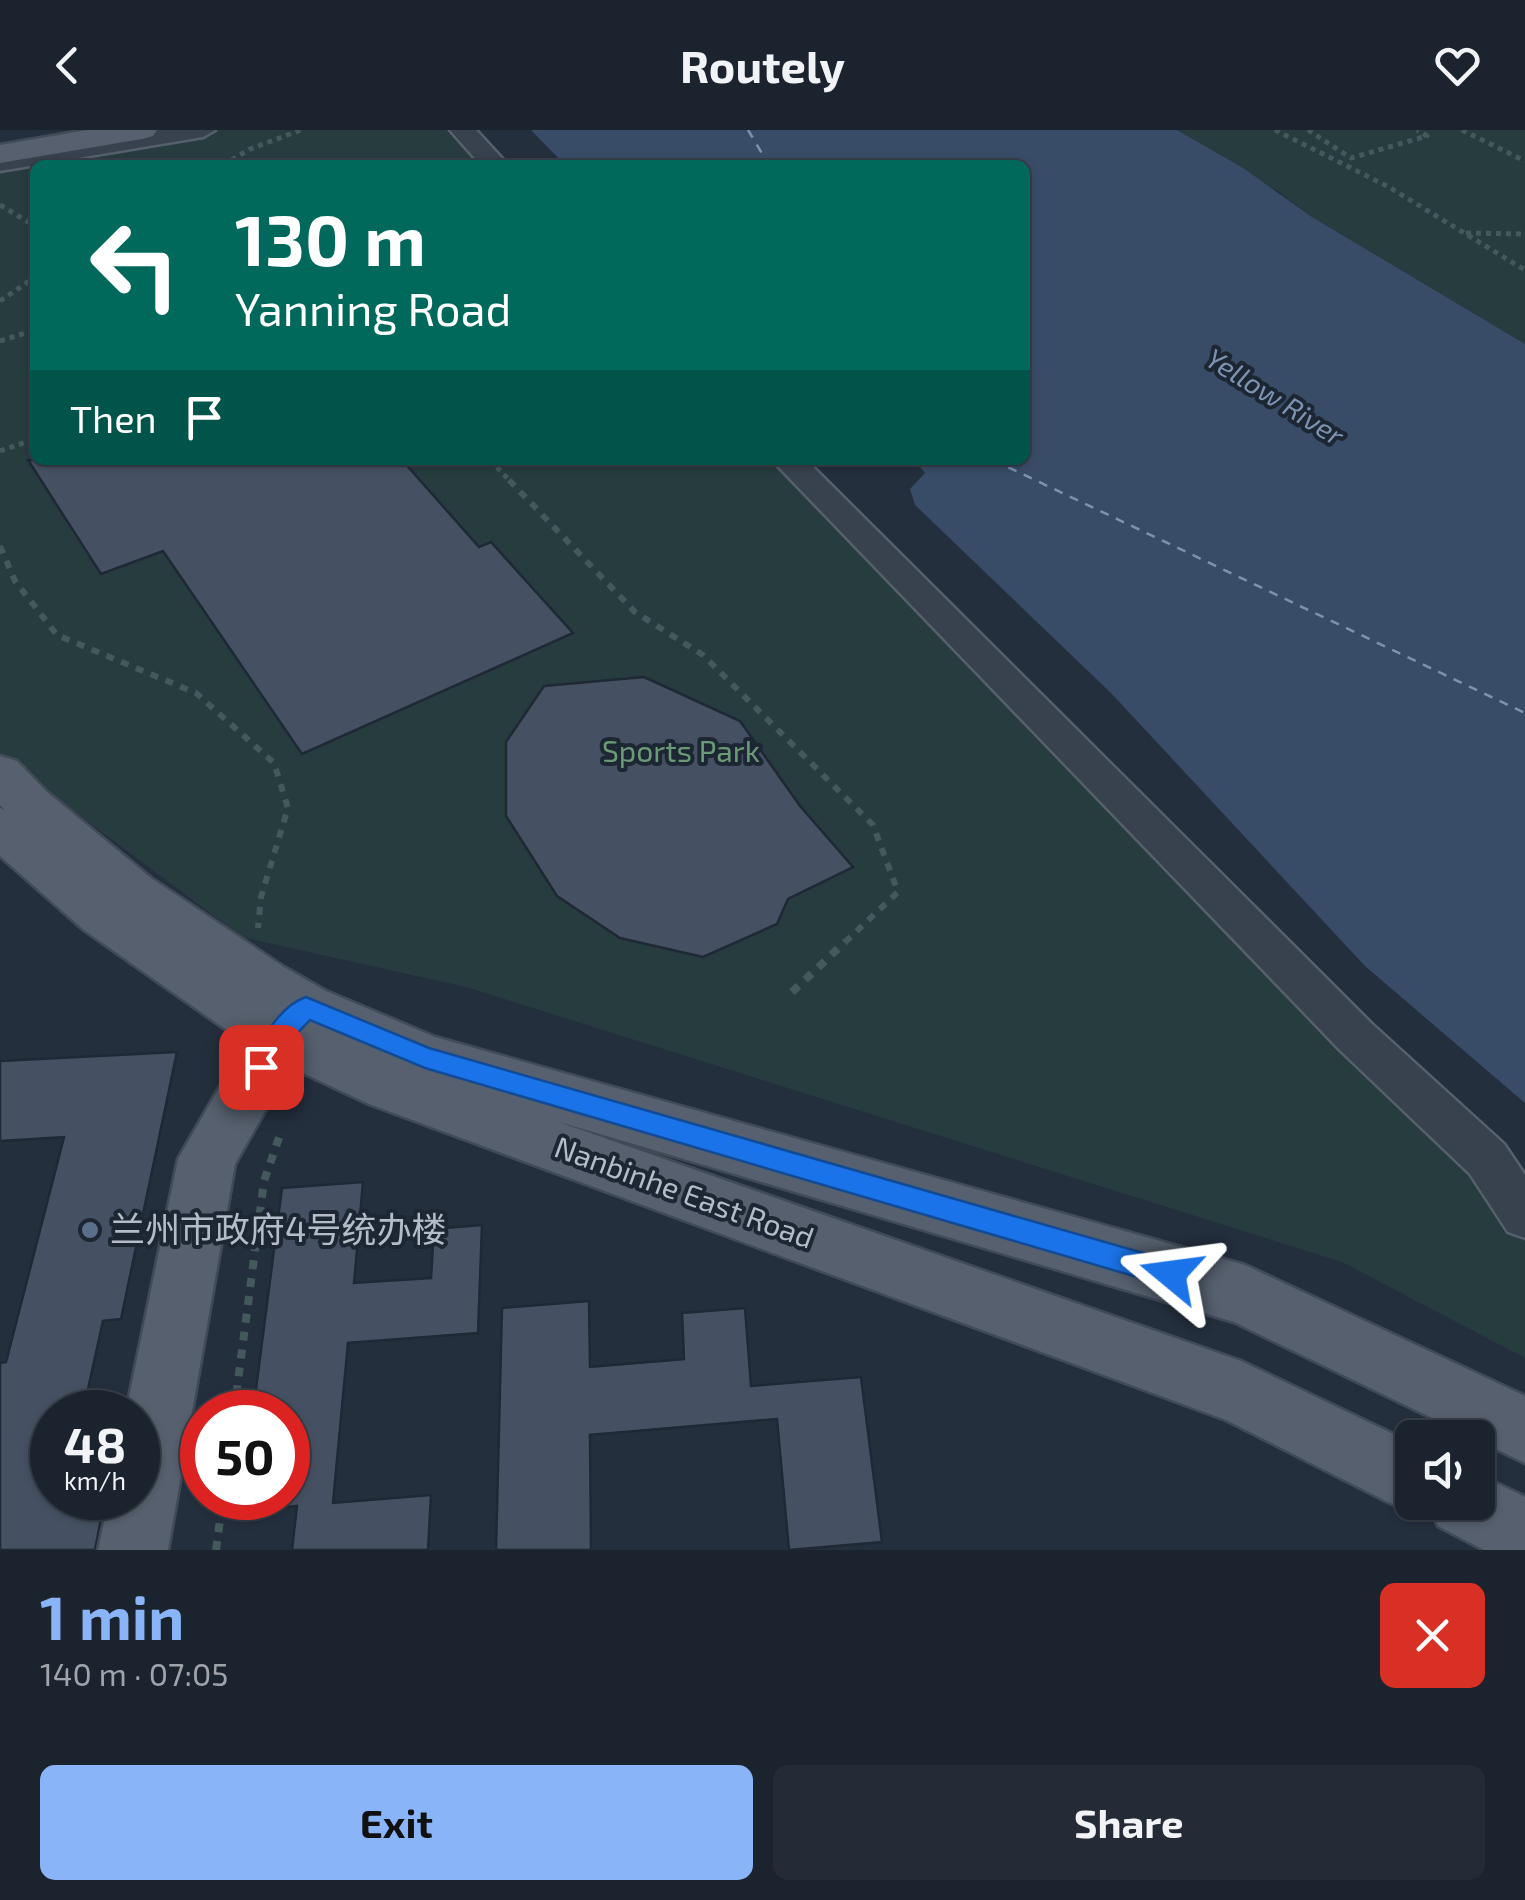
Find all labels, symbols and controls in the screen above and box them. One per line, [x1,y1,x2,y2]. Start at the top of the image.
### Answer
icon: back [40,38,95,93]
text: Routely [680,38,845,92]
icon: heart [1430,38,1485,93]
text: 130 m [235,196,426,280]
icon: left [70,200,200,330]
text: Yanning Road [235,281,511,335]
water label: Yellow River [1200,340,1352,452]
icon: arrive [177,390,232,445]
text: Then [70,395,157,441]
park label: Sports Park [602,732,760,768]
pin [219,1025,304,1110]
icon: arrive [234,1040,289,1095]
street label: Nanbinhe East Road [550,1128,819,1255]
place label: 兰州市政府4号统办楼 [110,1207,447,1249]
marker: 兰州市政府4号统办楼 [79,1219,101,1241]
position arrow [1119,1222,1223,1326]
speed limit sign: 50 [180,1390,310,1520]
text: 48 [64,1413,127,1473]
map controls [1395,1420,1495,1520]
button: sound [1395,1420,1495,1520]
text: km/h [64,1465,126,1495]
text: 1 min [40,1580,184,1652]
button: close [1380,1583,1485,1688]
text: 140 m · 07:05 [40,1654,228,1692]
button: Exit [40,1765,753,1880]
button: Share [773,1765,1485,1880]

